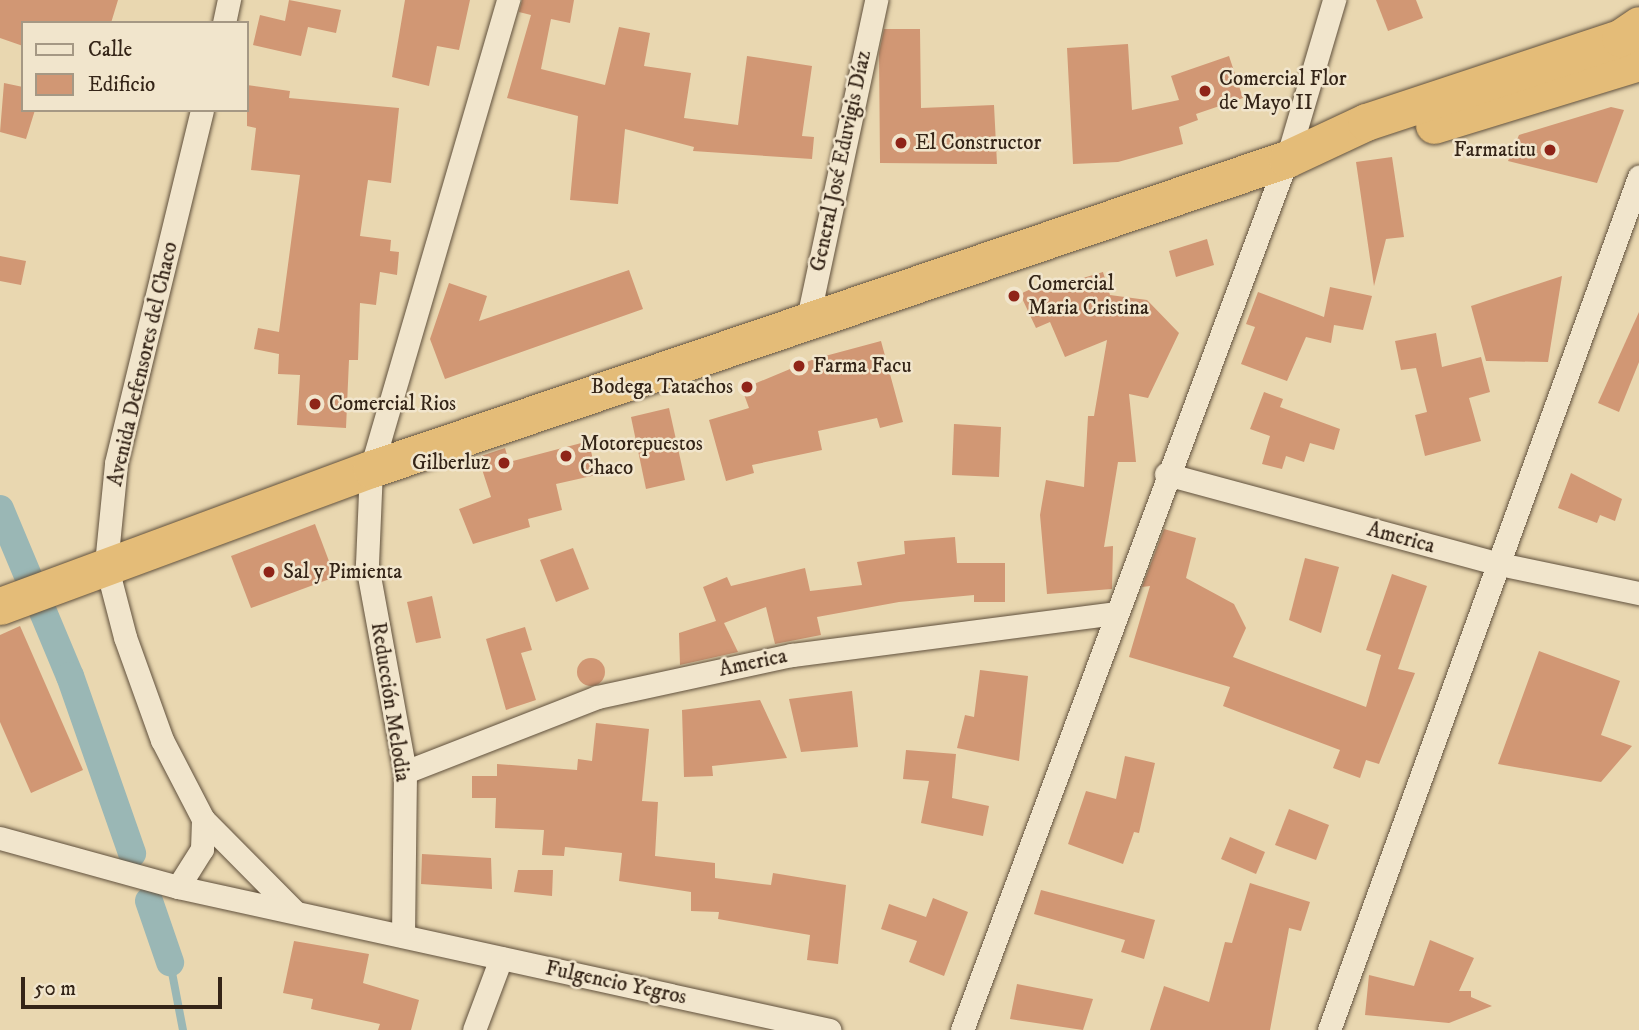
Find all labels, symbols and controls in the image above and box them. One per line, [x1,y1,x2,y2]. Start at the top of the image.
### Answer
legend [21,21,248,112]
text: Calle [88,37,132,63]
street label: General José Eduvigis Díaz [805,48,877,274]
place label: Comercial Flor de Mayo II [1219,66,1347,116]
text: Edificio [88,72,155,98]
marker: Comercial Flor de Mayo II [1197,83,1213,99]
place label: El Constructor [915,130,1041,156]
marker: El Constructor [893,135,909,151]
place label: Farmatitu [1453,137,1536,163]
marker: Farmatitu [1542,142,1558,158]
street label: Avenida Defensores del Chaco [103,239,183,489]
place label: Comercial Maria Cristina [1028,271,1149,321]
marker: Comercial Maria Cristina [1006,288,1022,304]
place label: Farma Facu [813,353,912,379]
marker: Farma Facu [791,358,807,374]
place label: Bodega Tatachos [591,374,733,400]
marker: Bodega Tatachos [739,379,755,395]
place label: Comercial Rios [329,391,456,417]
marker: Comercial Rios [307,396,323,412]
place label: Motorepuestos Chaco [580,431,703,481]
marker: Motorepuestos Chaco [558,448,574,464]
place label: Gilberluz [412,450,490,476]
marker: Gilberluz [496,455,512,471]
street label: America [1364,517,1438,559]
place label: Sal y Pimienta [283,559,402,585]
marker: Sal y Pimienta [261,564,277,580]
street label: Reducción Melodia [365,620,415,784]
street label: America [717,644,789,682]
street label: Fulgencio Yegros [543,956,689,1010]
scale bar [24,964,226,1008]
text: 50 m [34,976,76,1002]

